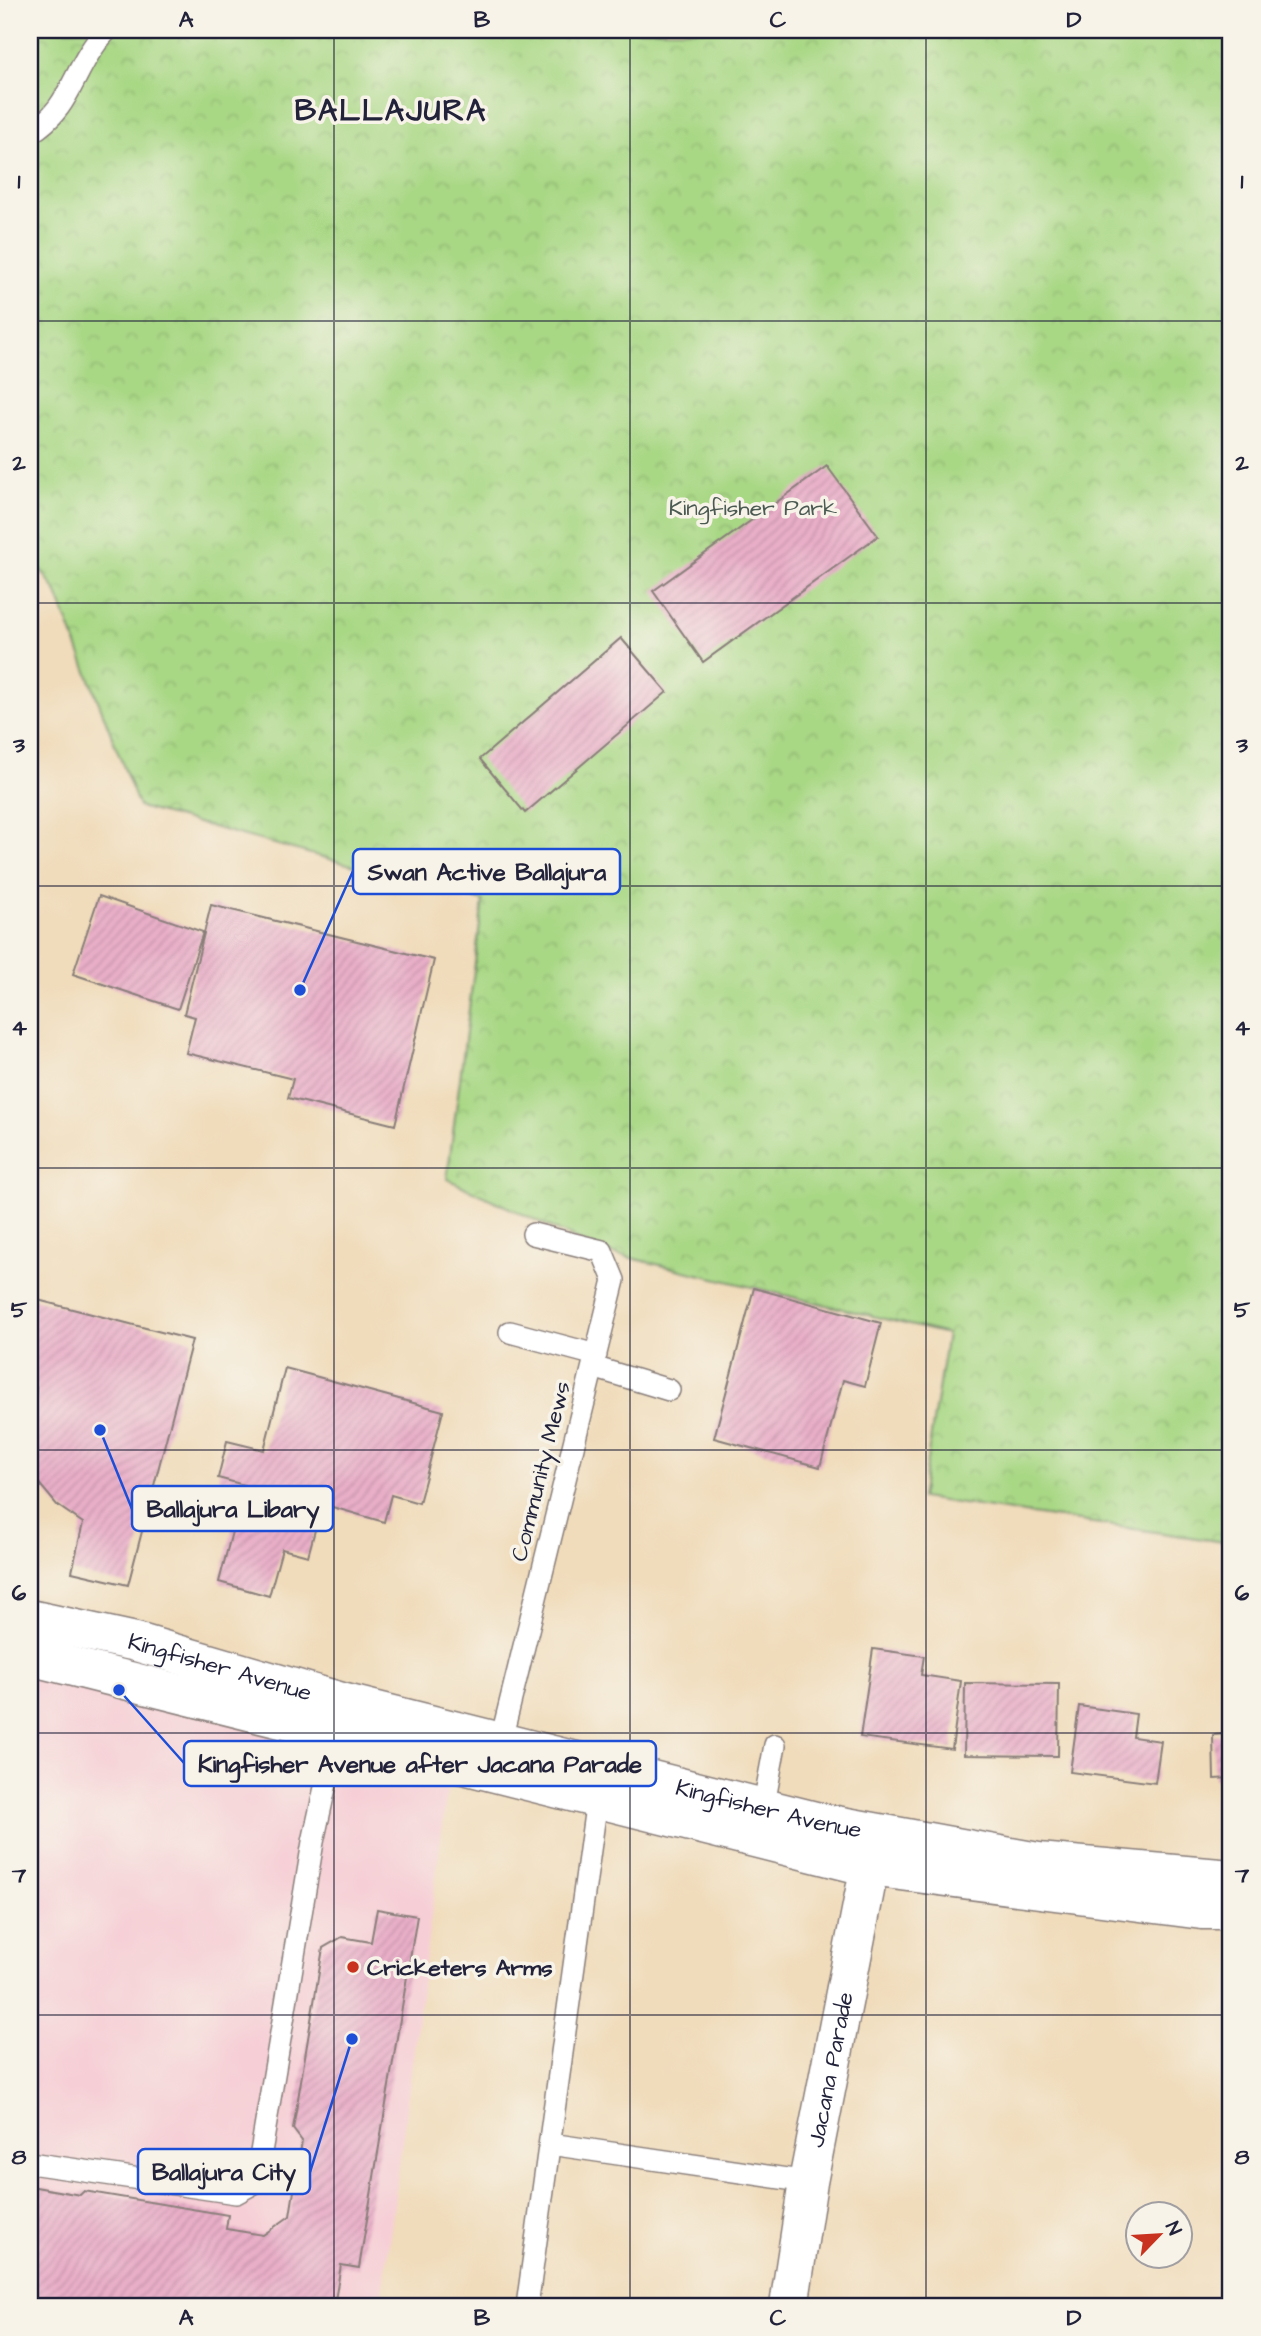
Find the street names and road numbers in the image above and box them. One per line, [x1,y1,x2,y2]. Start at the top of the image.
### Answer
street label: Community Mews [503,1378,580,1565]
street label: Kingfisher Avenue [125,1626,315,1709]
street label: Kingfisher Avenue [672,1772,864,1846]
street label: Jacana Parade [800,1989,862,2150]

